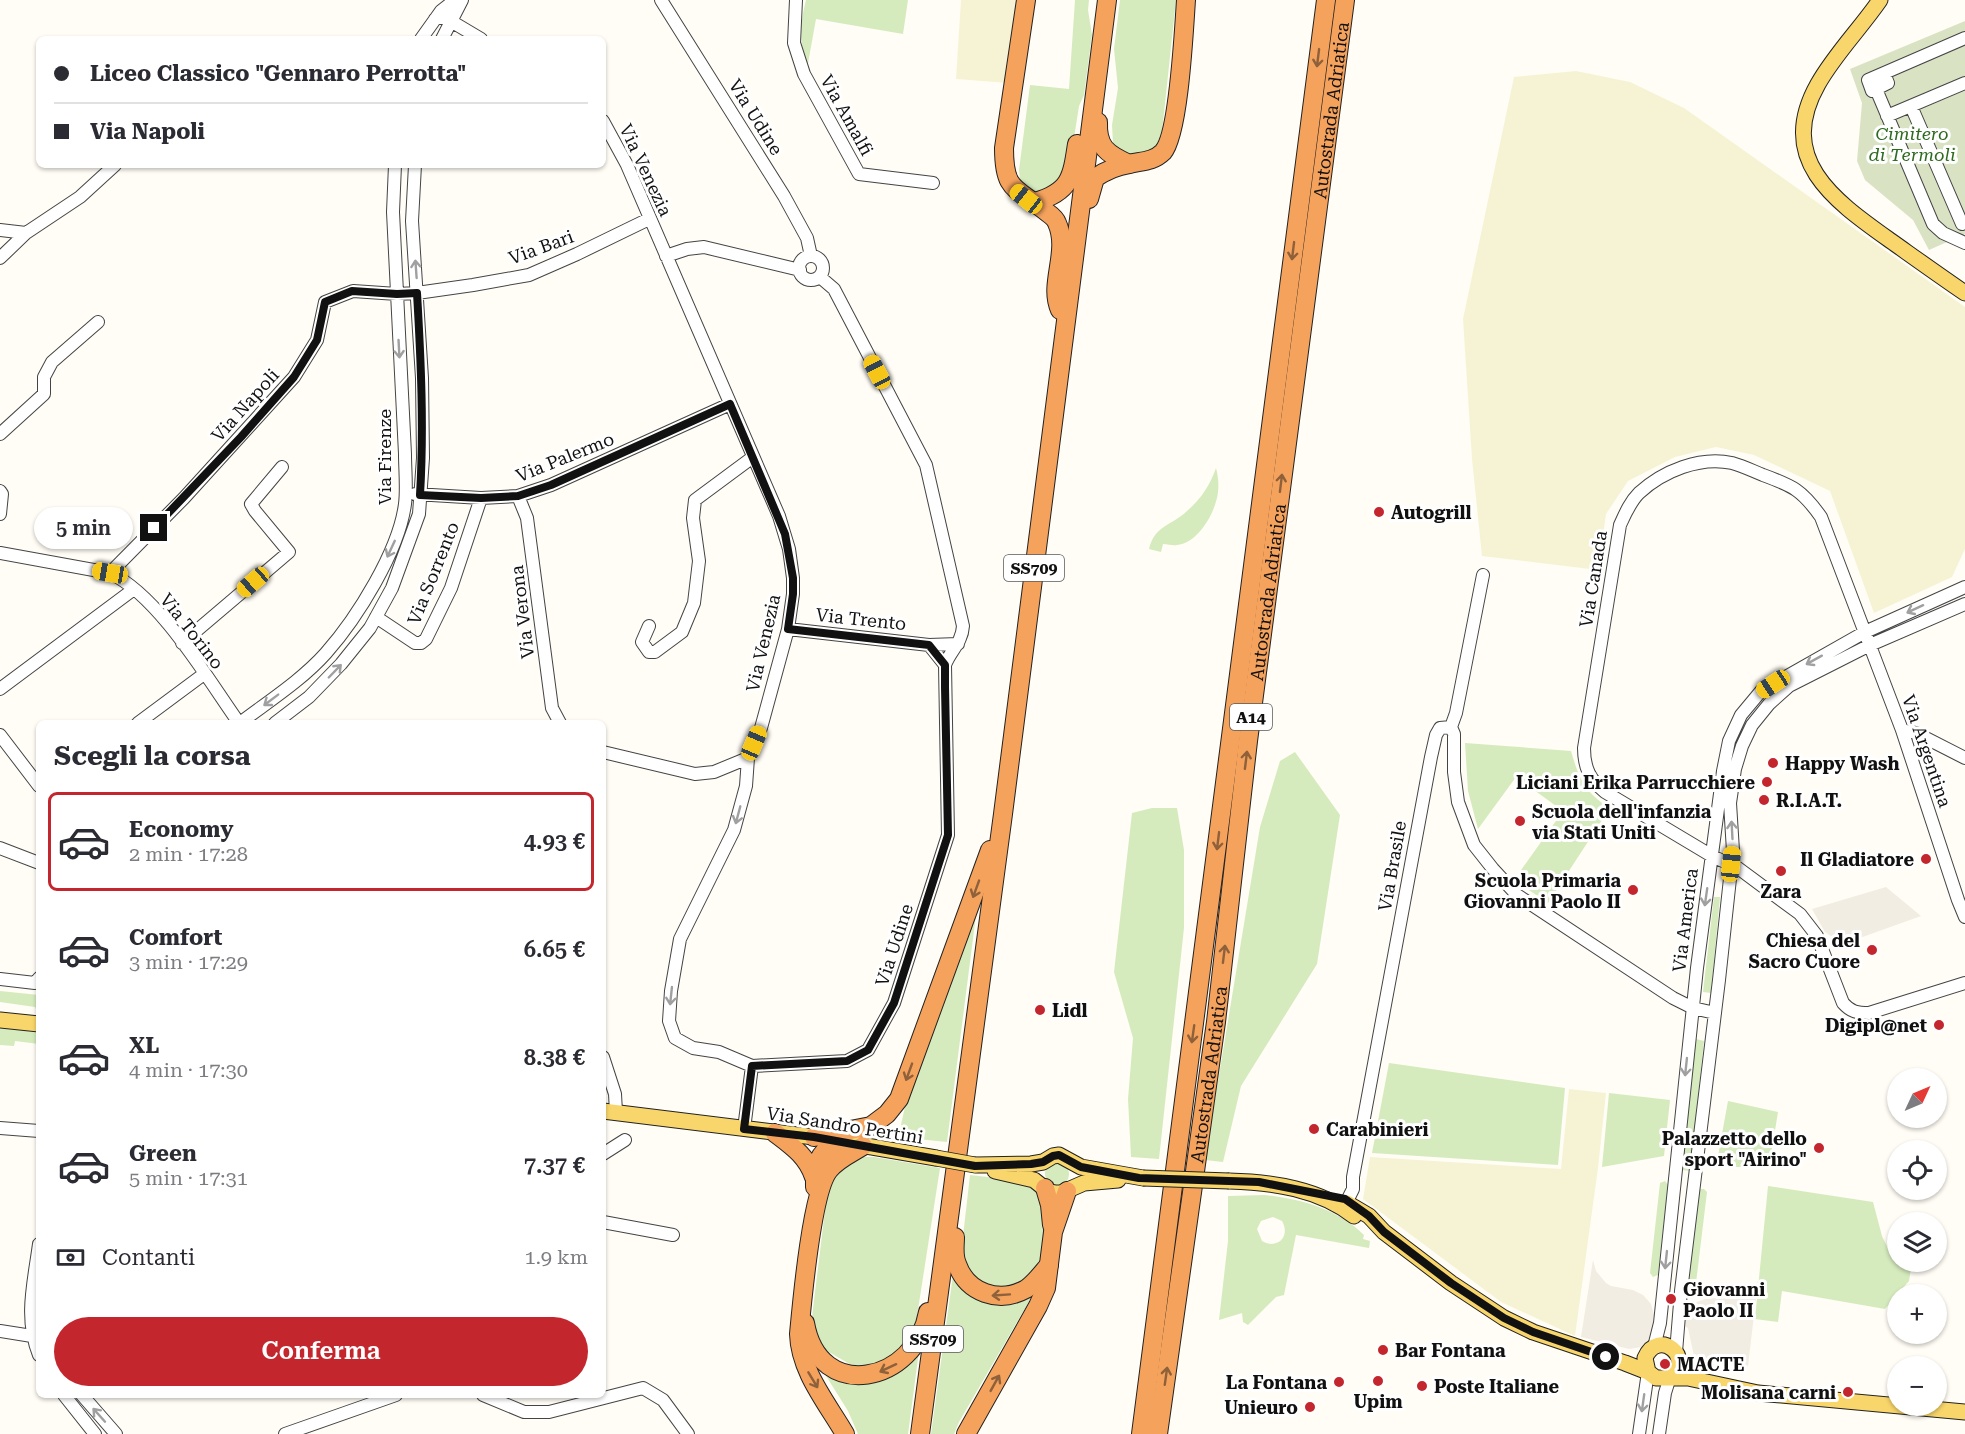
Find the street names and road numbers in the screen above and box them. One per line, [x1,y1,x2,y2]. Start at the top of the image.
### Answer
street label: Autostrada Adriatica [1309,20,1353,200]
street label: Via Amalfi [816,71,878,159]
street label: Via Udine [724,75,788,159]
street label: Via Venezia [615,120,677,220]
street label: Via Bari [506,226,577,268]
street label: Via Napoli [207,364,283,446]
street label: Via Firenze [374,409,395,505]
street label: Via Palermo [513,428,617,486]
street label: Autostrada Adriatica [1245,502,1290,682]
street label: Via Sorrento [403,519,463,627]
street label: Via Canada [1575,529,1611,629]
road number: SS709 [1004,555,1064,581]
street label: Via Verona [506,564,538,660]
street label: Via Torino [156,589,228,673]
street label: Via Venezia [742,592,784,694]
street label: Via Trento [815,604,907,634]
street label: Via Argentina [1898,692,1956,810]
road number: A14 [1230,704,1272,730]
street label: Via Brasile [1374,819,1410,913]
street label: Via America [1668,867,1702,973]
street label: Via Udine [871,901,917,989]
street label: Autostrada Adriatica [1186,985,1231,1164]
street label: Via Sandro Pertini [765,1102,925,1148]
road number: SS709 [903,1326,963,1352]

